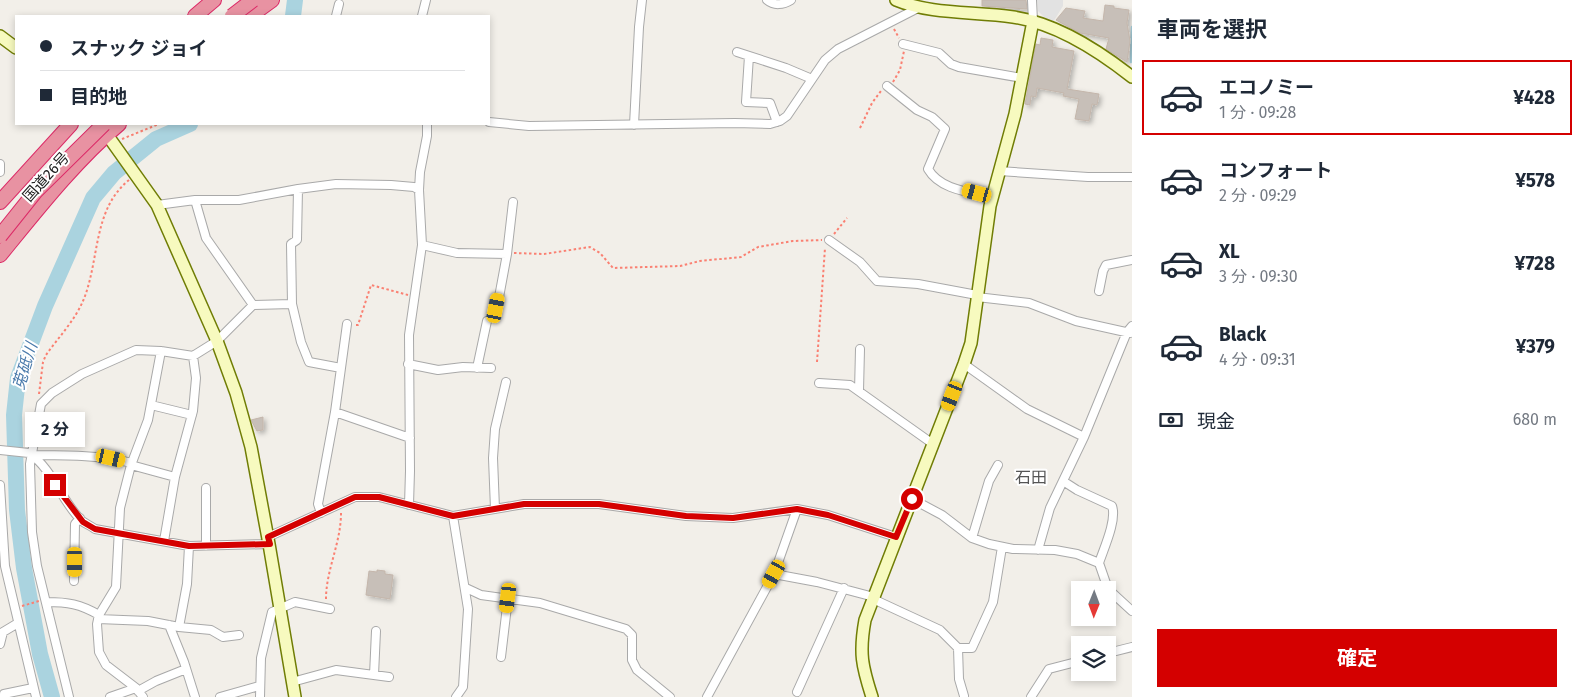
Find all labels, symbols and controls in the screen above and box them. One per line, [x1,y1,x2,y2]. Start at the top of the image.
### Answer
text: 車両を選択 [1157,16,1267,43]
text: スナック ジョイ [70,37,208,60]
icon: car [1159,75,1204,120]
text: エコノミー [1219,76,1314,99]
text: 目的地 [70,85,127,108]
text: ¥428 [1513,86,1555,109]
text: 1 分 · 09:28 [1219,103,1296,122]
street label: 国道26号 [19,149,73,205]
icon: car [1159,158,1204,203]
text: コンフォート [1219,159,1332,182]
text: ¥578 [1515,169,1555,192]
car [960,182,993,204]
text: 2 分 · 09:29 [1219,186,1297,205]
text: XL [1219,240,1240,263]
icon: car [1159,241,1204,286]
text: ¥728 [1515,252,1555,275]
text: 3 分 · 09:30 [1219,267,1298,286]
car [485,292,506,324]
text: Black [1219,323,1266,346]
icon: car [1159,324,1204,369]
text: ¥379 [1515,335,1555,358]
water label: 莵砥川 [9,338,42,392]
text: 4 分 · 09:31 [1219,350,1296,369]
car [939,379,964,413]
icon: cash [1157,406,1185,434]
text: 現金 [1197,410,1235,433]
text: 680 m [1513,410,1557,429]
callout: 2 分 [25,412,85,448]
text: 2 分 [41,420,69,439]
car [94,447,127,469]
district label: 石田 [1015,468,1047,487]
route end [44,474,66,496]
route start [901,488,923,510]
car [67,547,82,577]
car [760,557,787,591]
north arrow [1071,581,1116,626]
map controls [1071,581,1116,681]
car [498,582,517,614]
button: 確定 [1157,629,1557,687]
button: layers [1071,636,1116,681]

